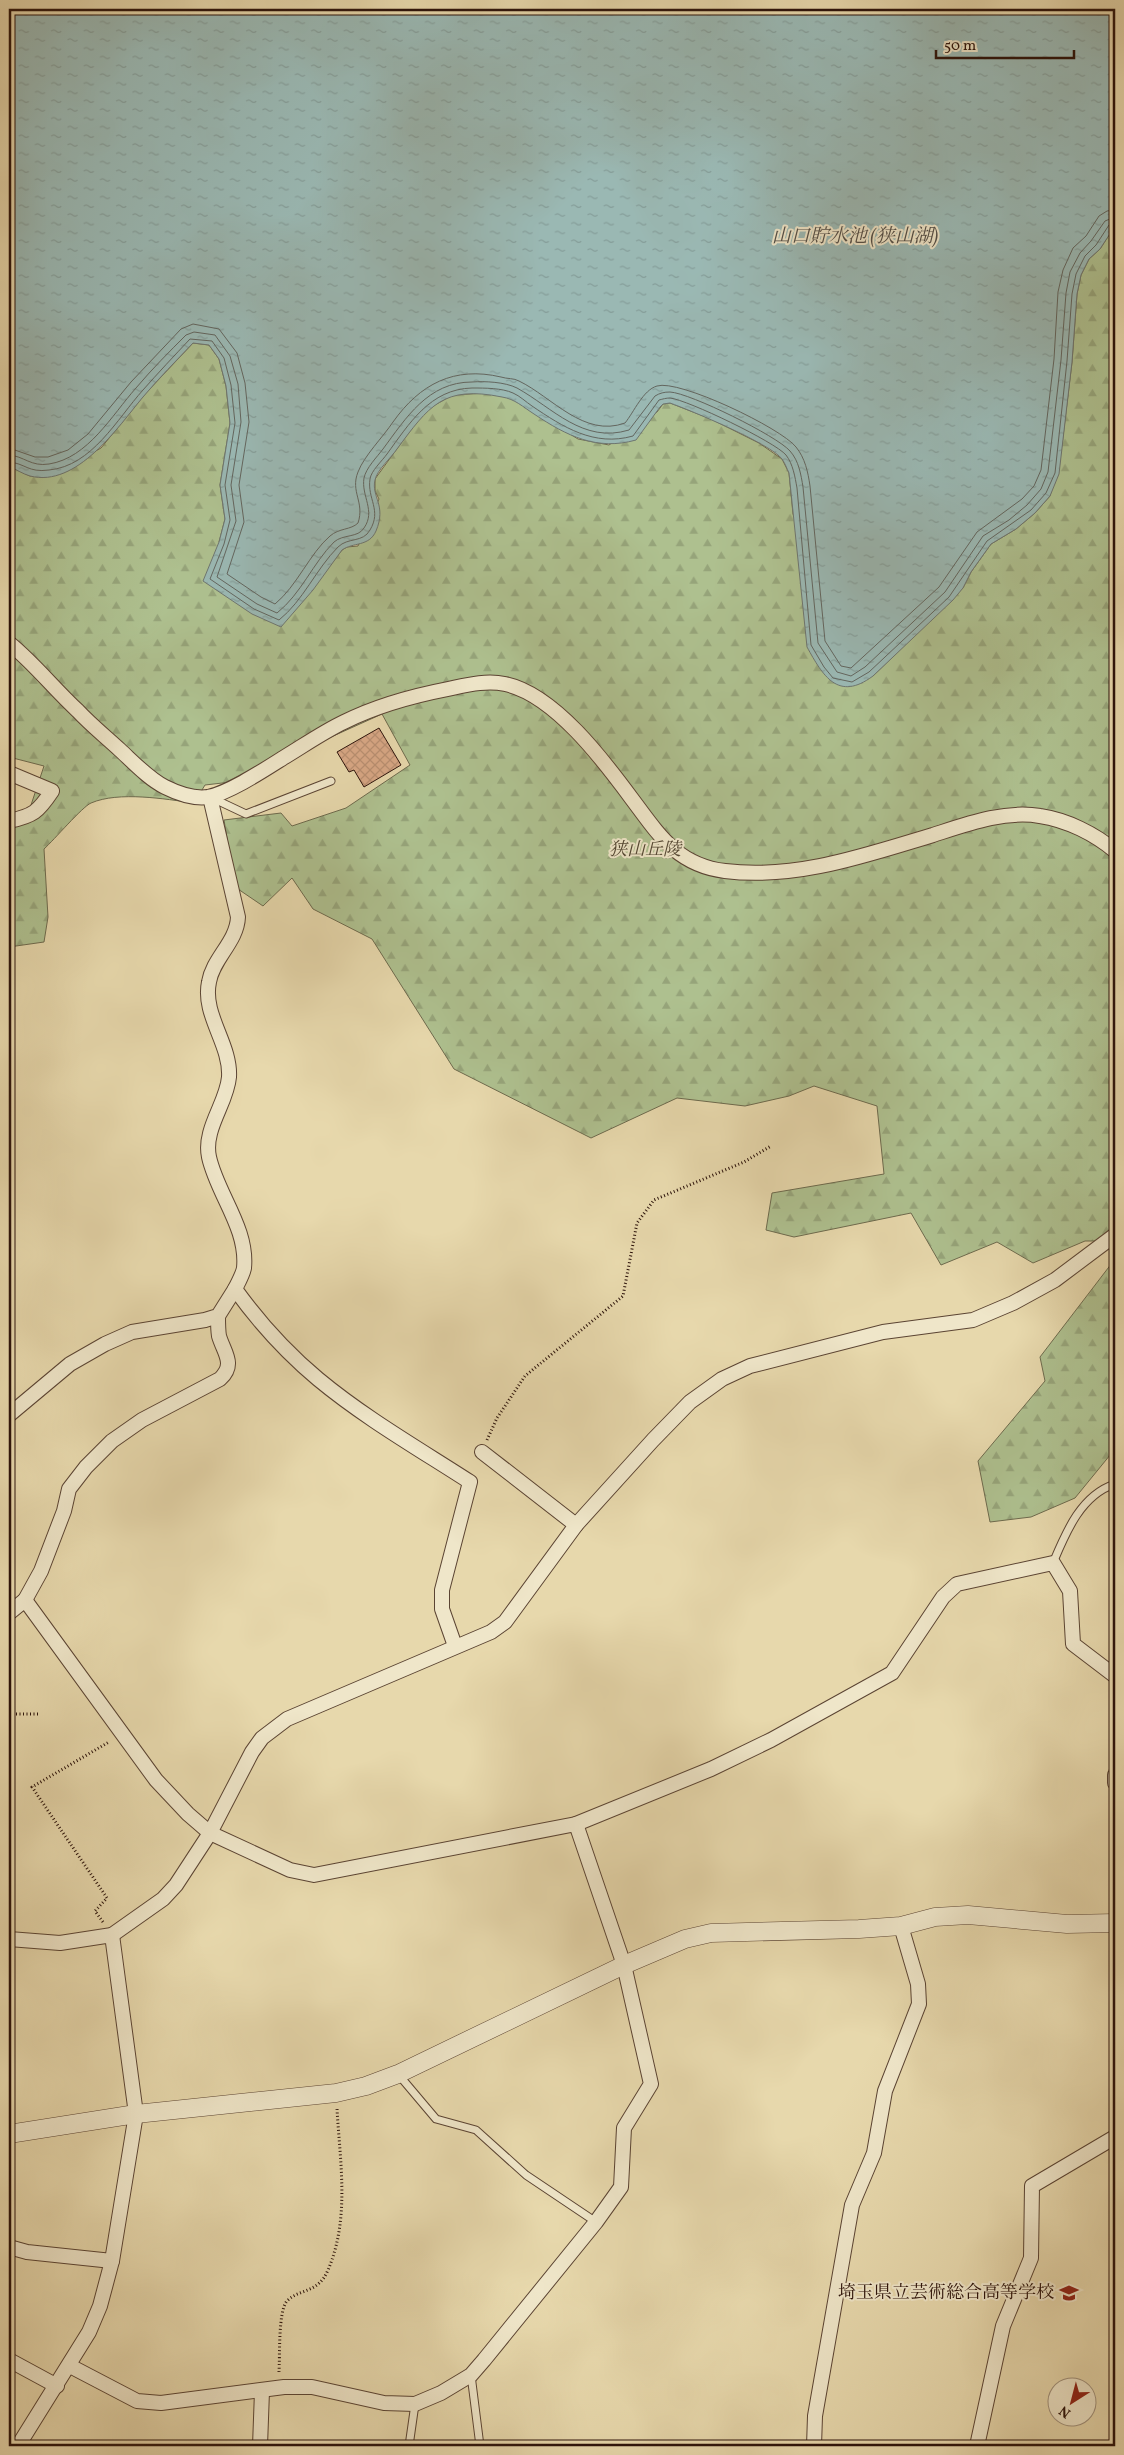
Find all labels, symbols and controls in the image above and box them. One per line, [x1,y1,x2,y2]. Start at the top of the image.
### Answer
scale bar [936,28,1074,60]
text: 50 m [944,36,976,57]
water label: 山口貯水池 (狭山湖) [772,224,939,250]
park label: 狭山丘陵 [609,838,683,863]
place label: 埼玉県立芸術総合高等学校 [838,2281,1054,2306]
school or university icon: 埼玉県立芸術総合高等学校 [1058,2282,1080,2304]
north arrow [1046,2378,1096,2428]
text: N [1056,2401,1075,2422]

